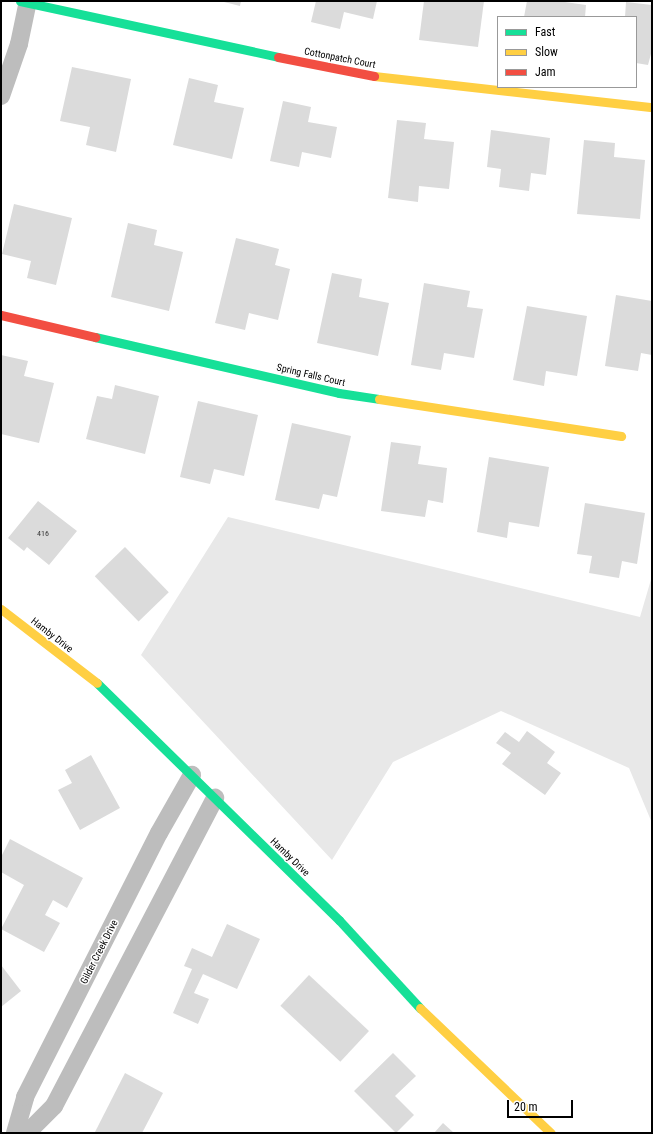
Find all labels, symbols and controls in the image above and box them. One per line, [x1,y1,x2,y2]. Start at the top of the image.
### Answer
legend [497,16,637,88]
text: Fast [535,25,555,39]
street label: Cottonpatch Court [303,45,377,71]
text: Slow [535,45,558,59]
text: Jam [535,65,556,79]
street label: Spring Falls Court [275,361,347,389]
house number: 416 [37,529,49,539]
street label: Hamby Drive [29,615,75,655]
street label: Hamby Drive [268,835,312,879]
street label: Gilder Creek Drive [78,918,120,986]
scale bar [509,1092,575,1118]
text: 20 m [514,1100,538,1114]

